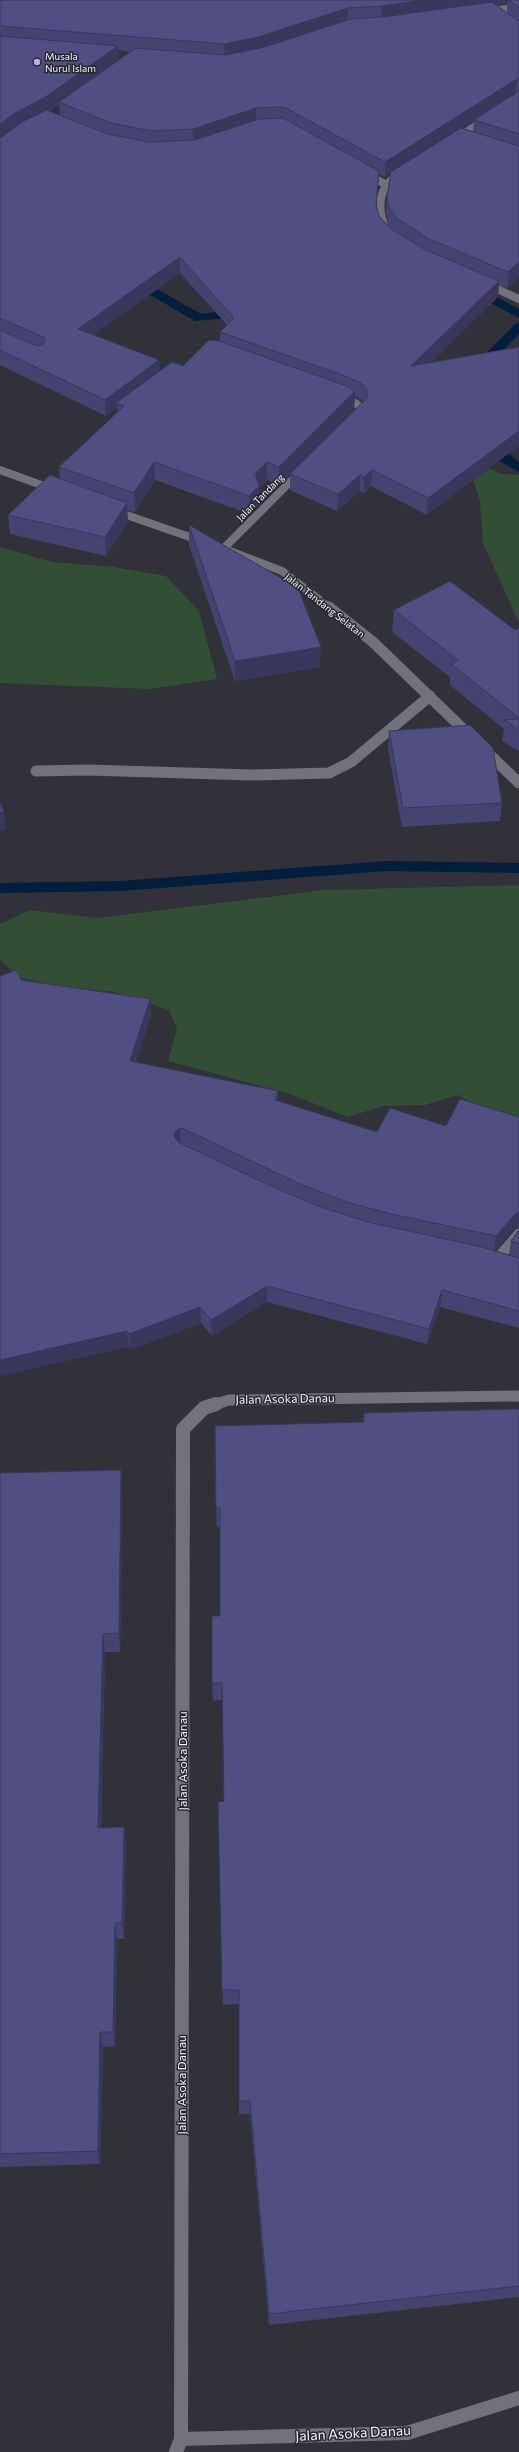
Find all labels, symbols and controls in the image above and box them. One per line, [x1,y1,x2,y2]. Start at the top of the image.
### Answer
place label: Musala Nurul Islam [45,50,96,74]
marker: Musala Nurul Islam [32,57,42,67]
street label: Jalan Tandang [234,470,287,523]
street label: Jalan Tandang Selatan [283,570,367,640]
street label: Jalan Asoka Danau [235,1390,335,1407]
street label: Jalan Asoka Danau [175,1711,190,1811]
street label: Jalan Asoka Danau [174,2035,189,2135]
street label: Jalan Asoka Danau [295,2421,411,2444]

